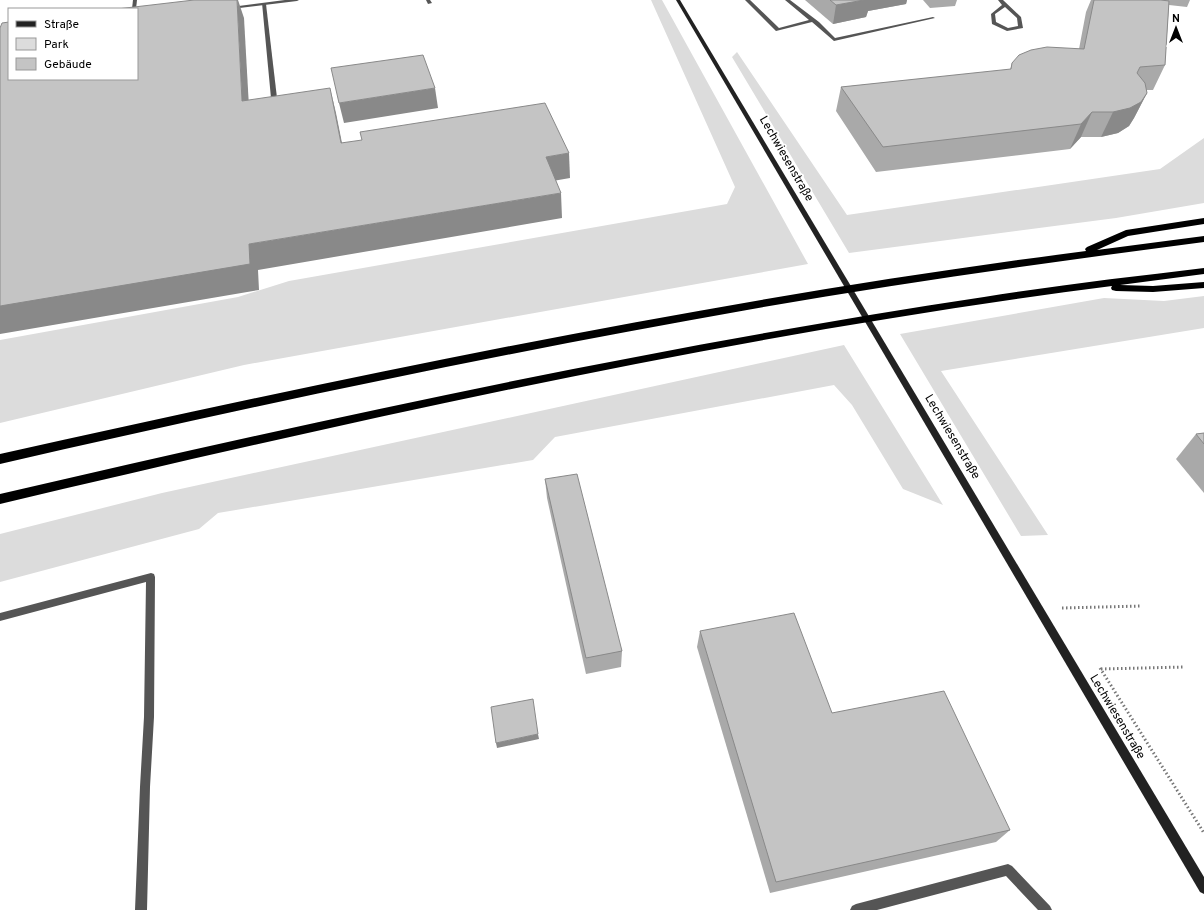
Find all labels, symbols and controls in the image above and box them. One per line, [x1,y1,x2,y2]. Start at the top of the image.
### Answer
legend [8,8,138,80]
north arrow [1156,8,1196,48]
text: N [1172,12,1180,26]
text: Straße [44,17,79,33]
text: Park [44,37,69,53]
text: Gebäude [44,57,92,73]
street label: Lechwiesenstraße [755,113,817,205]
street label: Lechwiesenstraße [920,392,984,482]
street label: Lechwiesenstraße [1085,672,1149,762]

